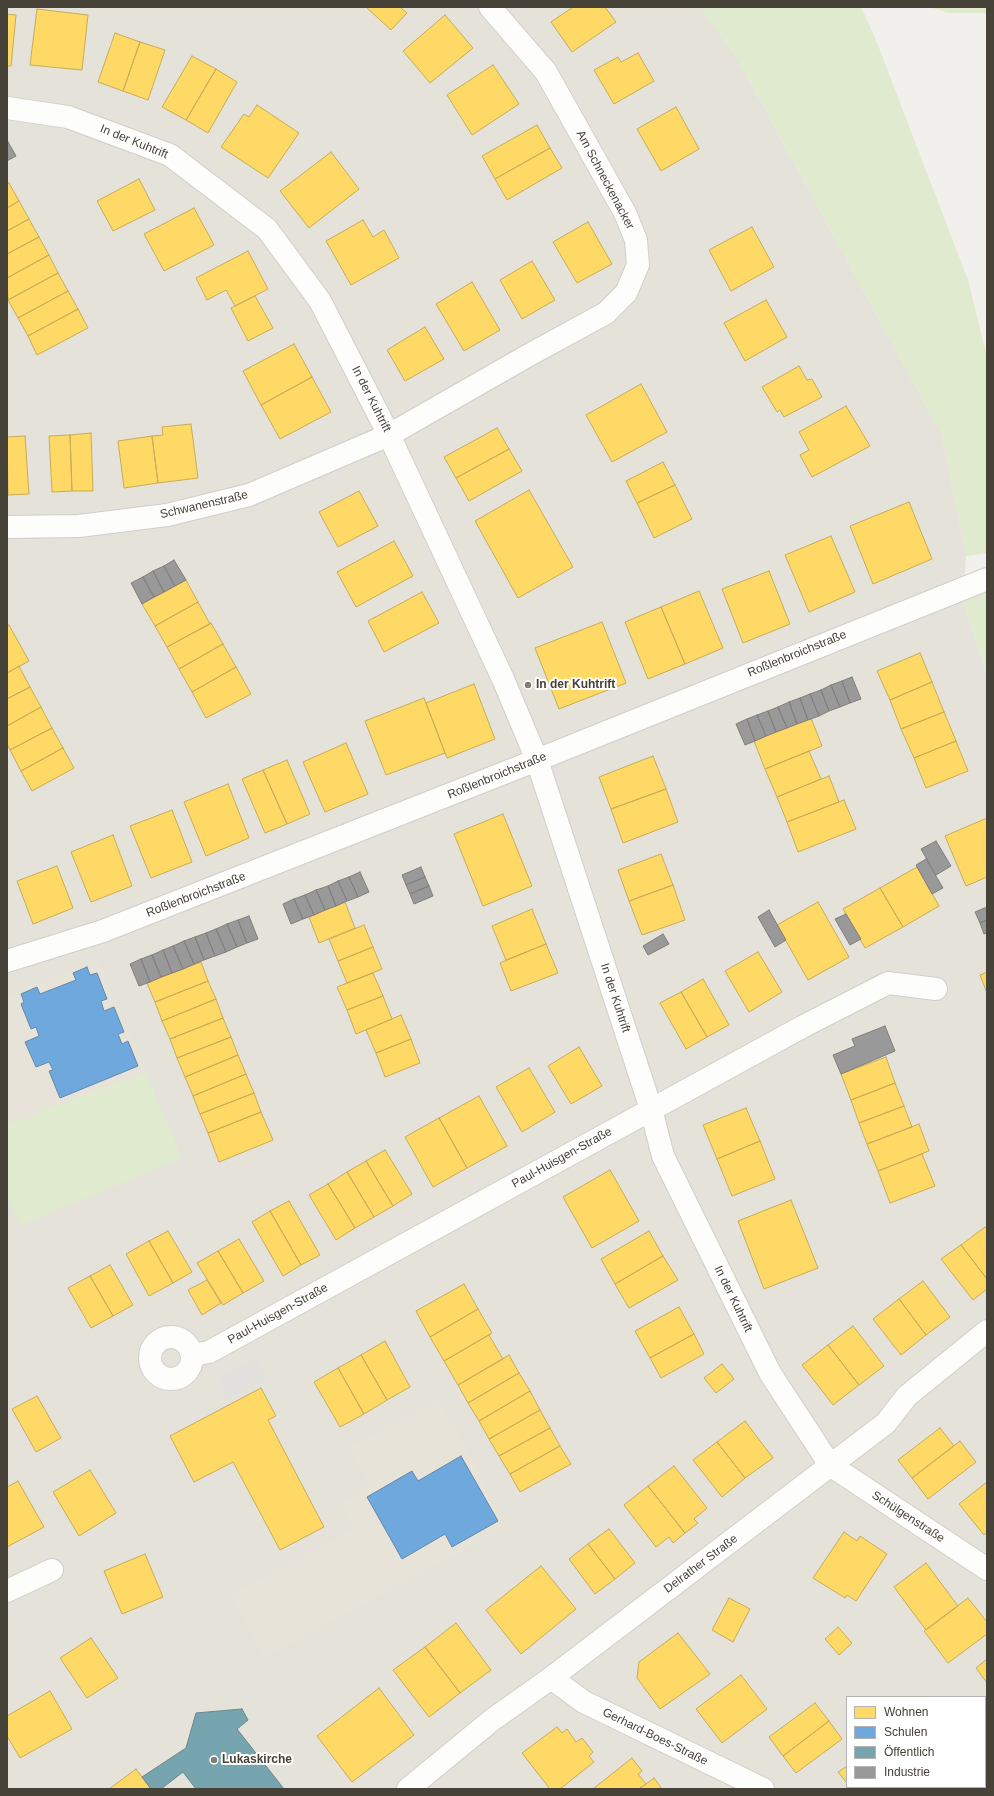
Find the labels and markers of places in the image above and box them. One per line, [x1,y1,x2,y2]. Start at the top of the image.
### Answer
place label: In der Kuhtrift [536,678,615,692]
marker: In der Kuhtrift [523,680,533,690]
place label: Lukaskirche [222,1753,292,1767]
marker: Lukaskirche [209,1755,219,1765]

